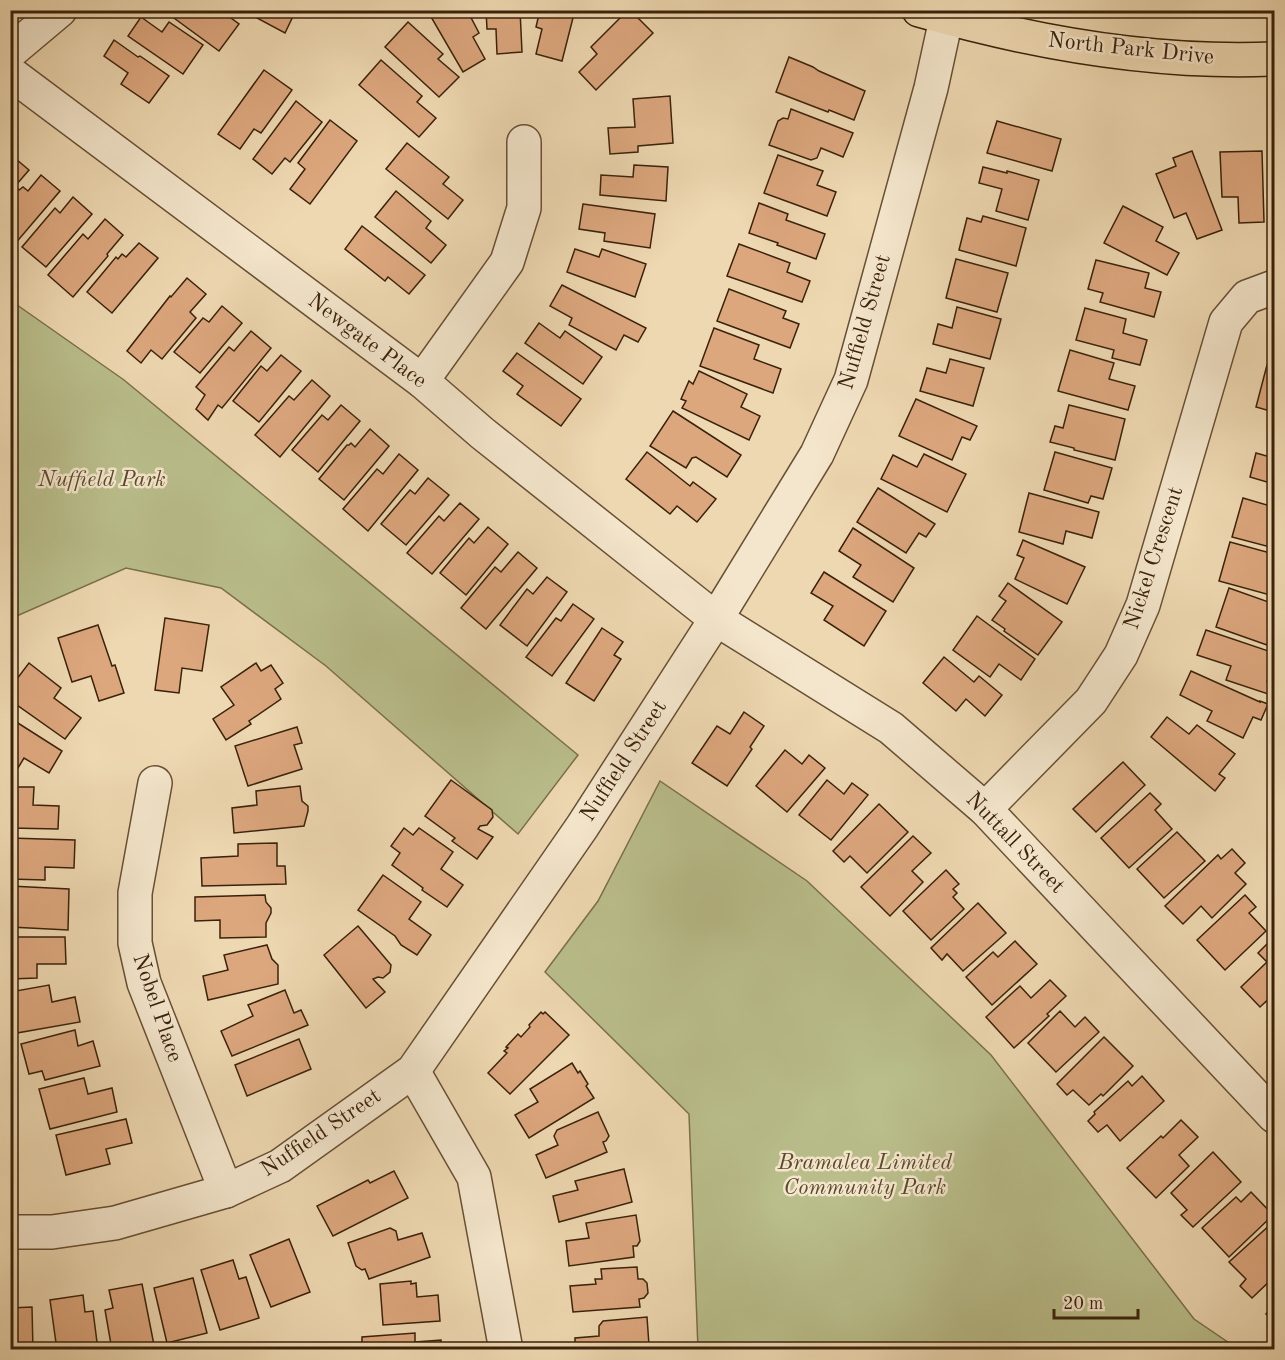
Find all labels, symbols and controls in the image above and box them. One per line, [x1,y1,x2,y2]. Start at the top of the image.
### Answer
street label: North Park Drive [1047,29,1215,69]
street label: Nuffield Street [835,252,895,392]
street label: Newgate Place [304,289,430,393]
park label: Nuffield Park [37,469,166,491]
street label: Nickel Crescent [1121,484,1187,632]
street label: Nuffield Street [577,696,671,826]
street label: Nuttall Street [961,788,1069,898]
street label: Nobel Place [128,951,186,1065]
street label: Nuffield Street [257,1085,385,1181]
park label: Bramalea Limited Community Park [777,1152,953,1199]
scale bar [1054,1282,1138,1320]
text: 20 m [1063,1295,1103,1313]

